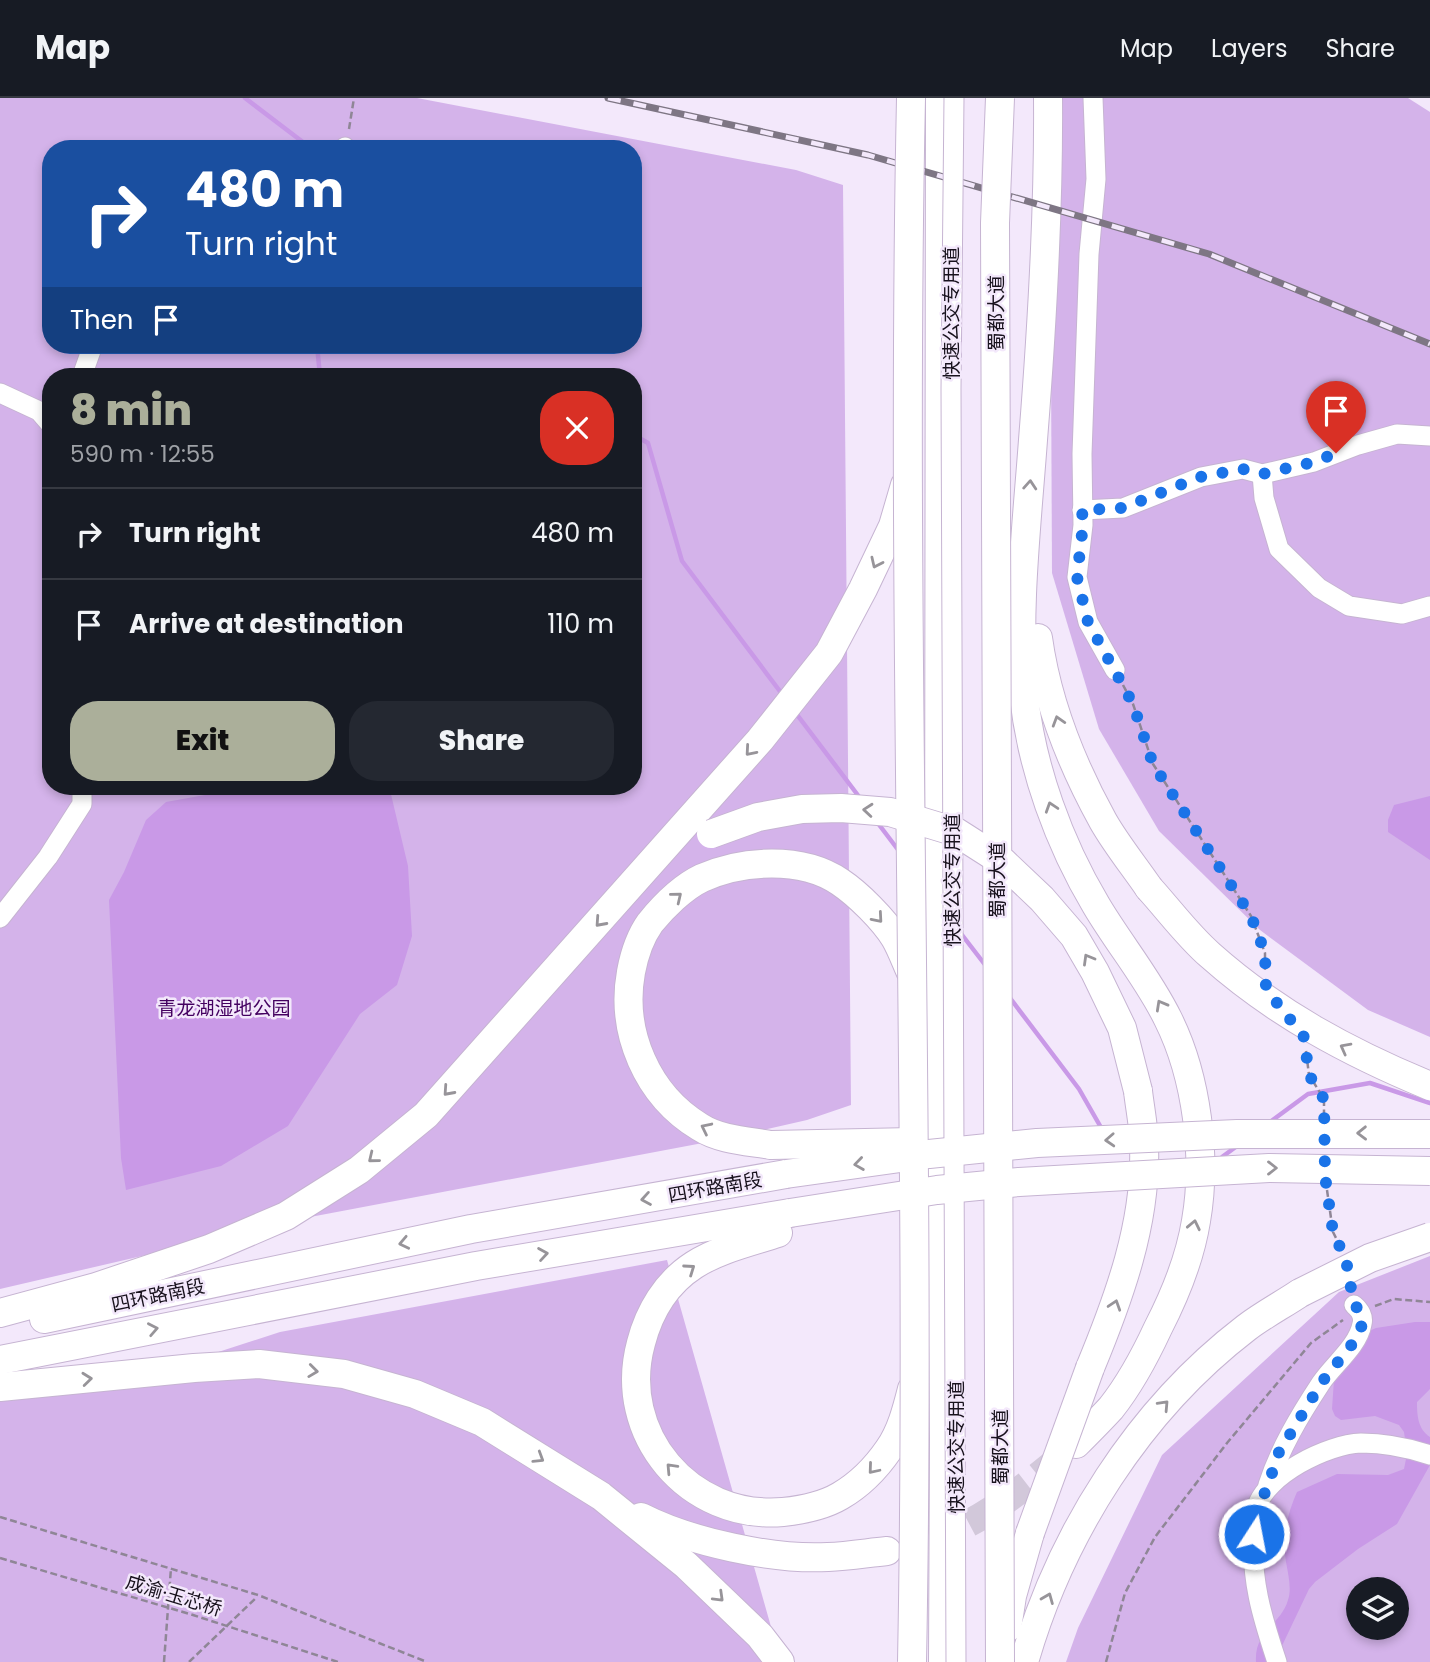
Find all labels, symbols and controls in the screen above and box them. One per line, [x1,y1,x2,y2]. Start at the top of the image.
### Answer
text: Map [35,24,110,71]
text: Map [1120,32,1173,65]
text: Layers [1211,32,1287,65]
text: Share [1325,32,1395,65]
text: 480 m [185,156,344,224]
icon: right [70,168,161,259]
text: Turn right [185,221,337,266]
street label: 快速公交专用道 [938,246,965,380]
street label: 蜀都大道 [983,275,1010,351]
icon: arrive [147,301,185,339]
text: Then [70,302,133,338]
text: 8 min [70,381,192,440]
pin [1306,381,1366,453]
button: close [540,391,614,465]
icon: arrive [1317,392,1355,430]
text: 590 m · 12:55 [70,438,215,470]
one-way arrow [1022,479,1037,490]
icon: right [70,515,108,553]
text: Turn right [129,515,261,551]
text: 480 m [531,515,614,551]
one-way arrow [870,556,884,568]
icon: arrive [70,606,108,644]
text: Arrive at destination [129,606,404,642]
text: 110 m [547,606,614,642]
button: Exit [70,701,335,781]
button: Share [349,701,614,781]
one-way arrow [1052,716,1067,728]
one-way arrow [746,743,758,756]
one-way arrow [1045,801,1059,813]
one-way arrow [863,803,874,818]
street label: 快速公交专用道 [939,813,966,947]
street label: 蜀都大道 [984,842,1011,918]
one-way arrow [669,892,681,905]
one-way arrow [870,910,882,923]
one-way arrow [596,914,608,927]
one-way arrow [1083,954,1096,967]
park label: 青龙湖湿地公园 [157,995,291,1022]
one-way arrow [1156,1000,1169,1012]
one-way arrow [1340,1043,1353,1056]
one-way arrow [444,1083,456,1096]
one-way arrow [701,1123,713,1137]
one-way arrow [1356,1125,1367,1140]
one-way arrow [1104,1132,1115,1147]
one-way arrow [368,1150,380,1163]
one-way arrow [853,1156,865,1171]
one-way arrow [1267,1160,1278,1176]
street label: 四环路南段 [666,1166,764,1209]
one-way arrow [640,1191,652,1206]
one-way arrow [1186,1219,1201,1231]
one-way arrow [398,1235,410,1250]
one-way arrow [537,1247,549,1262]
one-way arrow [682,1265,695,1277]
street label: 四环路南段 [109,1272,207,1319]
one-way arrow [1107,1299,1121,1311]
one-way arrow [147,1323,159,1338]
one-way arrow [307,1363,319,1378]
one-way arrow [81,1372,92,1387]
street label: 快速公交专用道 [943,1380,970,1514]
one-way arrow [1156,1400,1169,1413]
street label: 蜀都大道 [987,1409,1014,1485]
one-way arrow [532,1450,545,1463]
one-way arrow [869,1460,881,1473]
one-way arrow [667,1464,679,1477]
position arrow [1217,1497,1291,1571]
street label: 成渝·玉芯桥 [123,1568,225,1623]
map controls [1346,1577,1409,1640]
button: layers [1346,1577,1409,1640]
one-way arrow [711,1588,724,1601]
one-way arrow [1039,1593,1053,1605]

